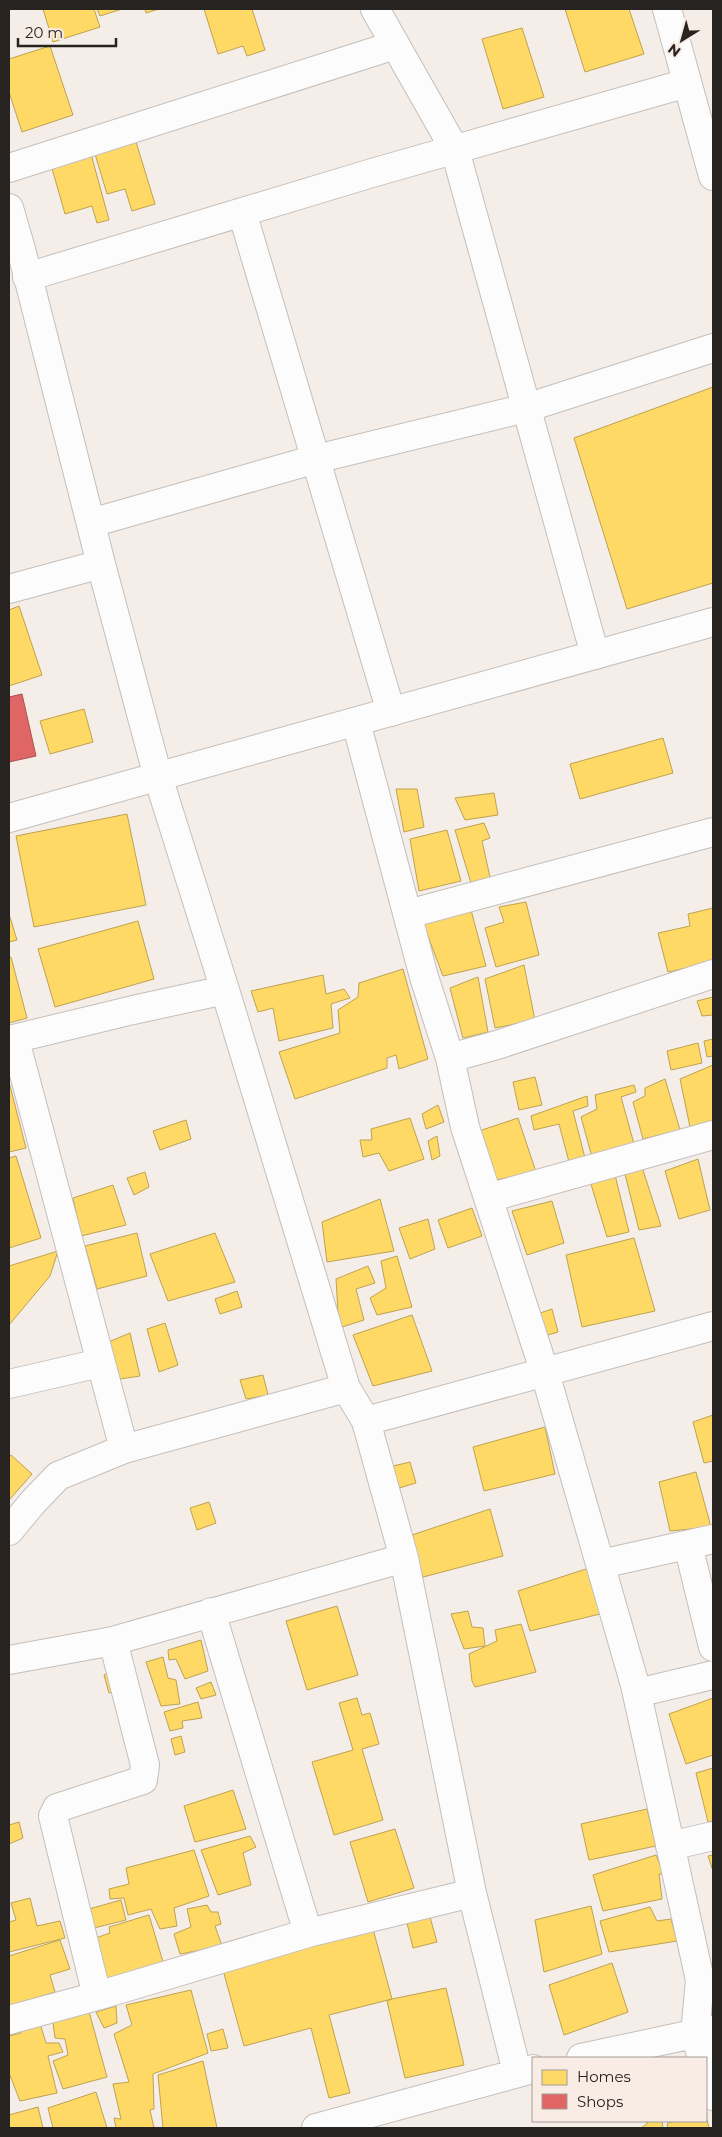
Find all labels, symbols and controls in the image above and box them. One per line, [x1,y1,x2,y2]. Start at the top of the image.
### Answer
scale bar [18,15,115,47]
north arrow [657,15,707,65]
text: 20 m [25,23,63,42]
text: N [664,40,684,61]
legend [532,2057,707,2122]
text: Homes [577,2067,631,2086]
text: Shops [577,2092,623,2111]

